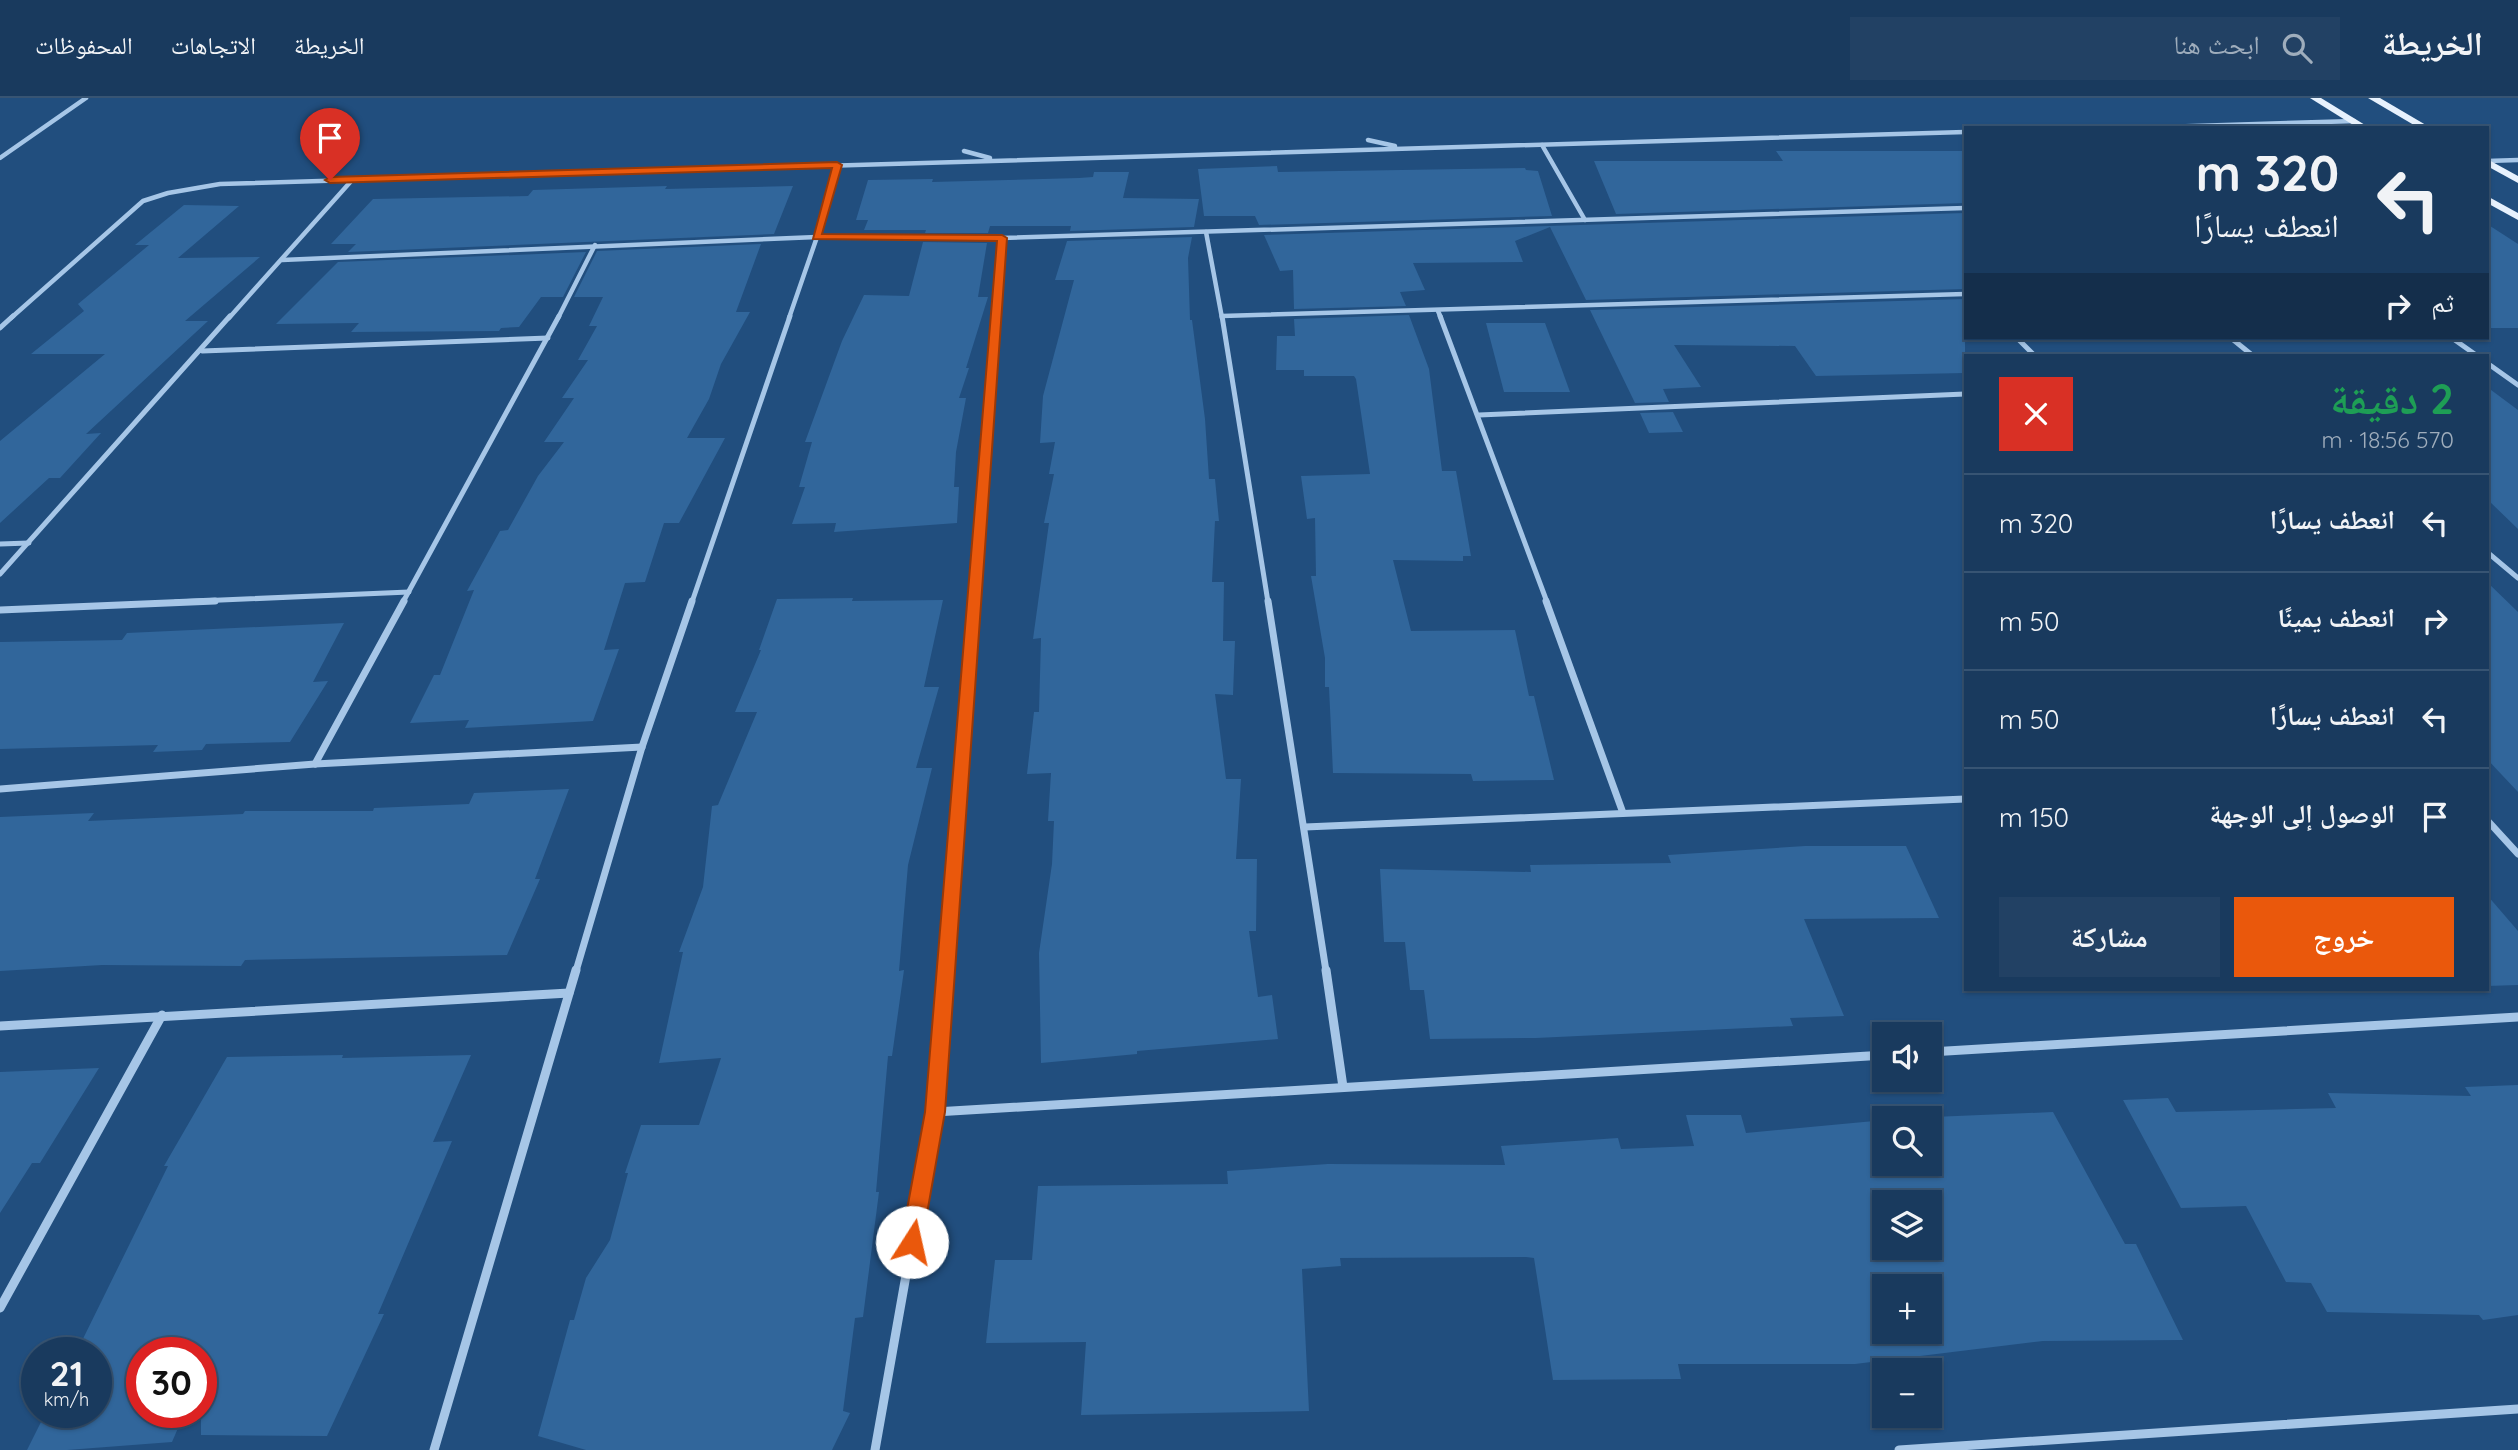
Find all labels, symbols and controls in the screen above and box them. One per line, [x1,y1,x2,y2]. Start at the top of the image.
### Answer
search box [1850,17,2340,80]
text: الخريطة [2382,22,2483,63]
text: ابحث هنا [2173,28,2260,61]
icon: search [2278,29,2316,67]
text: المحفوظات [35,30,133,60]
text: الاتجاهات [171,30,256,60]
text: الخريطة [294,30,365,60]
pin [300,108,360,180]
icon: arrive [311,119,349,157]
text: 320 m [2196,142,2339,203]
icon: left [2363,154,2454,245]
text: انعطف يسارًا [2194,205,2339,245]
text: ثم [2431,286,2454,319]
icon: right [2379,287,2417,325]
text: 2 دقيقة [2330,372,2454,425]
button: close [1999,377,2073,451]
text: 570 m · 18:56 [2322,425,2454,454]
text: انعطف يسارًا [2270,503,2395,536]
icon: left [2416,504,2454,542]
text: 320 m [1999,507,2073,540]
text: انعطف يمينًا [2277,601,2395,634]
icon: right [2416,602,2454,640]
text: 50 m [1999,605,2059,638]
text: انعطف يسارًا [2270,699,2395,732]
icon: left [2416,700,2454,738]
text: 50 m [1999,703,2059,736]
text: الوصول إلى الوجهة [2209,797,2395,830]
icon: arrive [2416,798,2454,836]
text: 150 m [1999,801,2069,834]
button: مشاركة [1999,897,2220,977]
button: خروج [2234,897,2454,977]
map controls [1872,1022,1942,1428]
button: sound [1872,1022,1942,1092]
button: search [1872,1106,1942,1176]
button: layers [1872,1190,1942,1260]
position arrow [875,1205,949,1279]
button: + [1872,1274,1942,1344]
speed limit sign: 30 [126,1337,217,1428]
text: 21 [50,1351,83,1395]
button: − [1872,1358,1942,1428]
text: km/h [44,1388,89,1411]

